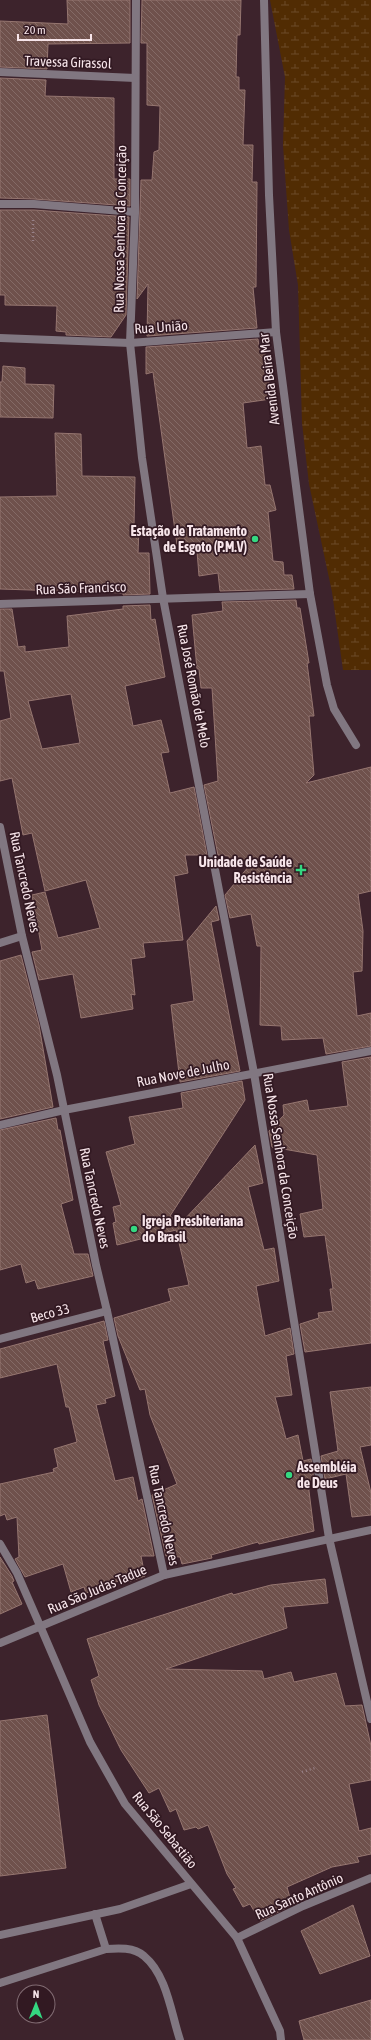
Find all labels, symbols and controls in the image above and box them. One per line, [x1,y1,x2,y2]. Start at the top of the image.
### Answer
scale bar [18,16,91,42]
text: 20 m [24,23,46,37]
street label: Travessa Girassol [24,52,112,72]
street label: Rua Nossa Senhora da Conceição [111,145,129,313]
street label: Rua União [134,317,188,337]
street label: Avenida Beira Mar [255,331,283,426]
place label: Estação de Tratamento de Esgoto (P.M.V) [131,523,247,555]
marker: Estação de Tratamento de Esgoto (P.M.V) [250,534,260,544]
street label: Rua São Francisco [35,578,127,598]
street label: Rua José Romão de Melo [174,623,214,749]
street label: Rua Tancredo Neves [6,830,44,934]
place label: Unidade de Saúde Resistência [199,854,292,886]
marker: Unidade de Saúde Resistência [295,864,307,876]
street label: Rua Nove de Julho [135,1056,231,1090]
street label: Rua Nossa Senhora da Conceição [260,1072,302,1240]
street label: Rua Tancredo Neves [76,1146,114,1250]
place label: Igreja Presbiteriana do Brasil [142,1213,244,1245]
marker: Igreja Presbiteriana do Brasil [129,1224,139,1234]
street label: Beco 33 [29,1300,71,1326]
place label: Assembléia de Deus [296,1459,357,1491]
street label: Rua Tancredo Neves [145,1463,183,1567]
marker: Assembléia de Deus [284,1470,294,1480]
street label: Rua São Judas Tadue [45,1561,149,1617]
street label: Rua São Sebastião [129,1789,201,1871]
street label: Rua Santo Antônio [253,1869,345,1923]
north arrow [16,1984,56,2024]
text: N [33,1988,40,2000]

